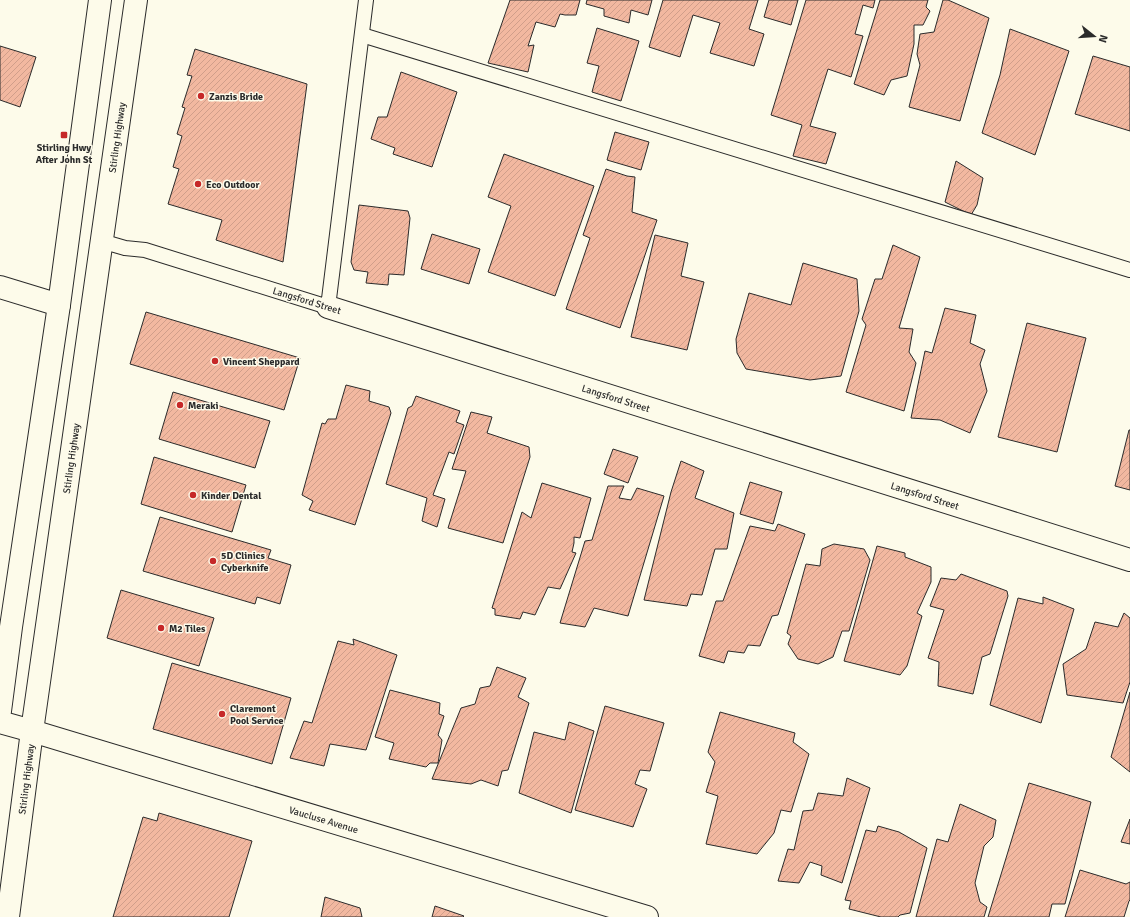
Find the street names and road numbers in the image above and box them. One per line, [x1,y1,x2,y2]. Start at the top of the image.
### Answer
street label: Stirling Highway [106,101,128,174]
street label: Langsford Street [271,285,343,317]
street label: Langsford Street [580,382,652,415]
street label: Stirling Highway [61,422,83,494]
street label: Langsford Street [889,480,961,513]
street label: Stirling Highway [16,743,37,815]
street label: Vaucluse Avenue [287,804,360,836]

